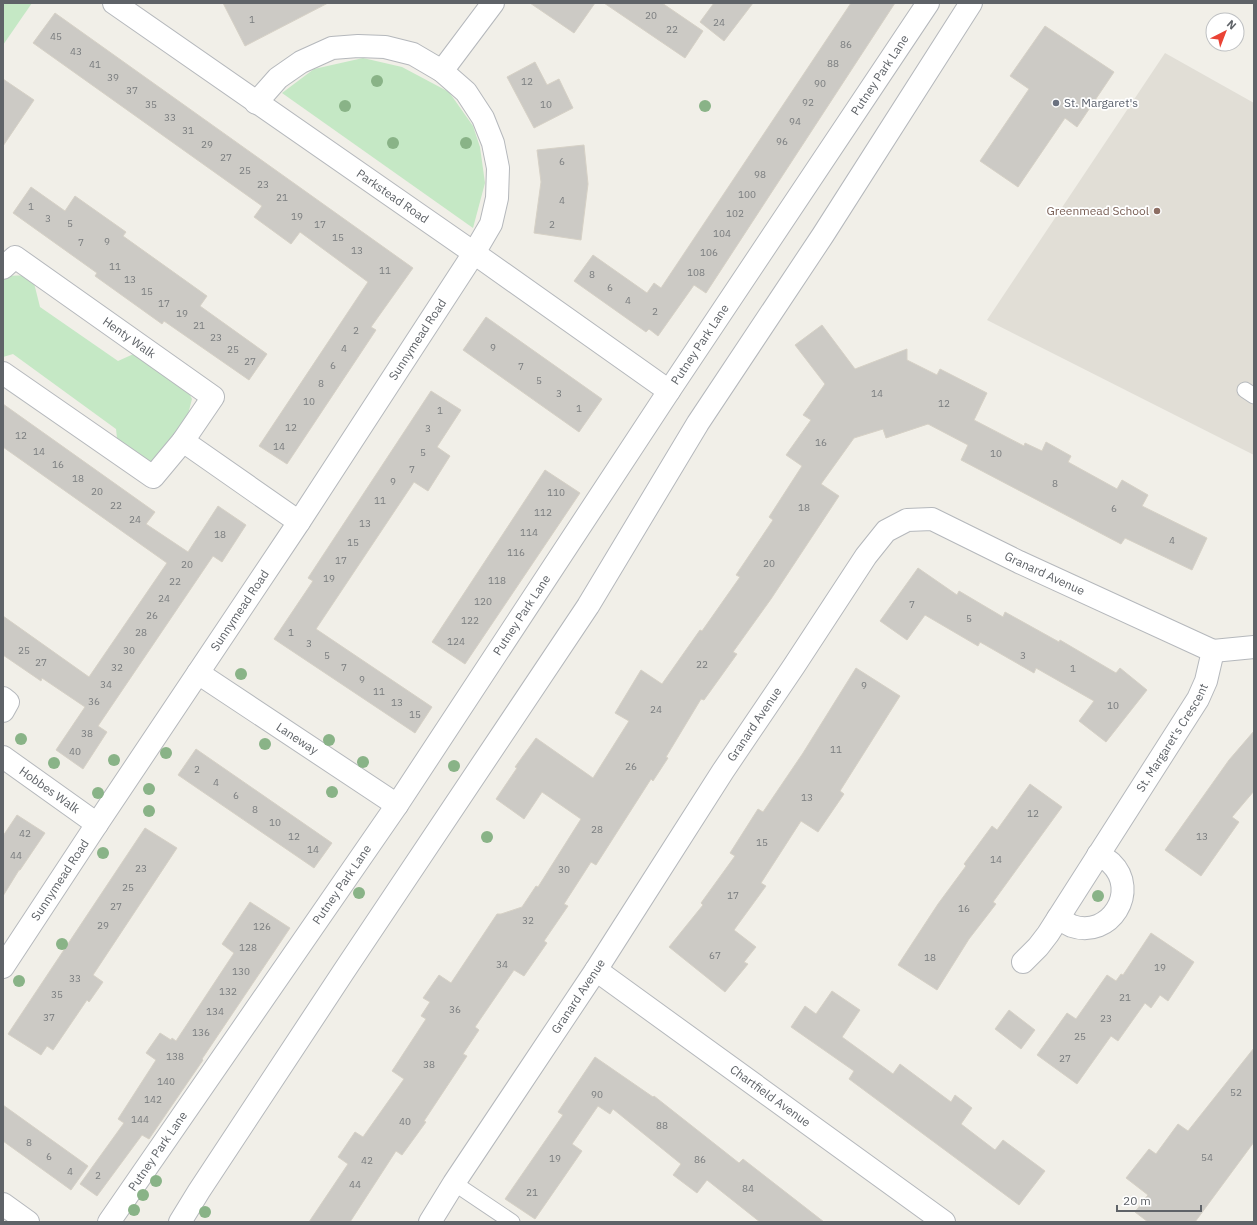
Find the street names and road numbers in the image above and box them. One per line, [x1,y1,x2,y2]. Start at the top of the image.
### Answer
street label: Putney Park Lane [847,31,912,118]
street label: Parkstead Road [354,166,432,226]
street label: Sunnymead Road [385,296,449,383]
street label: Putney Park Lane [667,301,732,387]
street label: Henty Walk [100,313,159,362]
street label: Granard Avenue [1002,548,1088,598]
street label: Sunnymead Road [207,567,272,654]
street label: Putney Park Lane [489,571,554,658]
street label: St. Margaret's Crescent [1133,681,1211,795]
street label: Granard Avenue [724,684,785,764]
street label: Laneway [274,719,321,758]
street label: Hobbes Walk [16,763,84,817]
street label: Sunnymead Road [28,836,92,923]
street label: Putney Park Lane [309,841,375,927]
street label: Granard Avenue [548,956,608,1036]
street label: Chartfield Avenue [727,1062,814,1130]
street label: Putney Park Lane [125,1108,190,1194]

